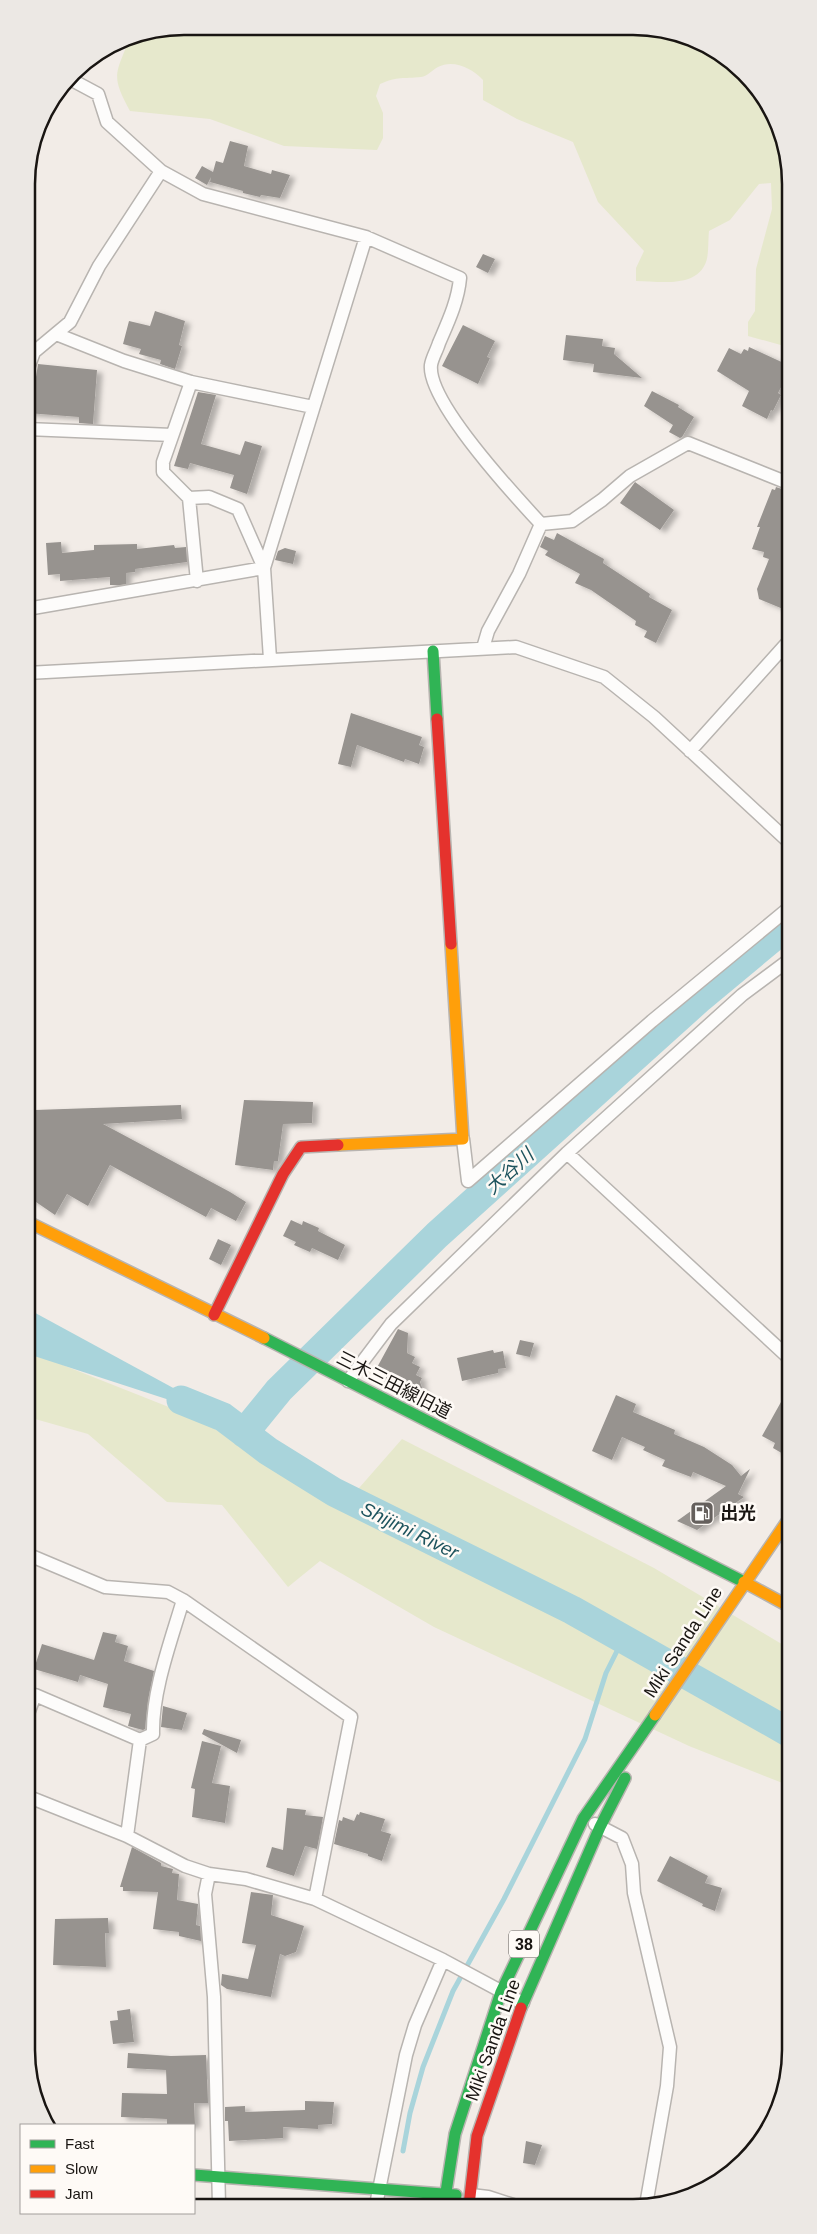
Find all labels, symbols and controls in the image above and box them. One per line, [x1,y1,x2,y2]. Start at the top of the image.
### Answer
water label: 大谷川 [481,1143,539,1198]
street label: 三木三田線旧道 [333,1347,455,1423]
water label: Shijimi River [358,1498,462,1563]
fuel station icon: 出光 [689,1500,715,1526]
place label: 出光 [720,1503,756,1523]
street label: Miki Sanda Line [640,1583,726,1701]
road number: 38 [509,1930,539,1958]
street label: Miki Sanda Line [462,1976,524,2104]
legend [20,2124,195,2214]
text: Fast [65,2135,95,2152]
text: Slow [65,2160,98,2177]
text: Jam [65,2185,93,2202]

